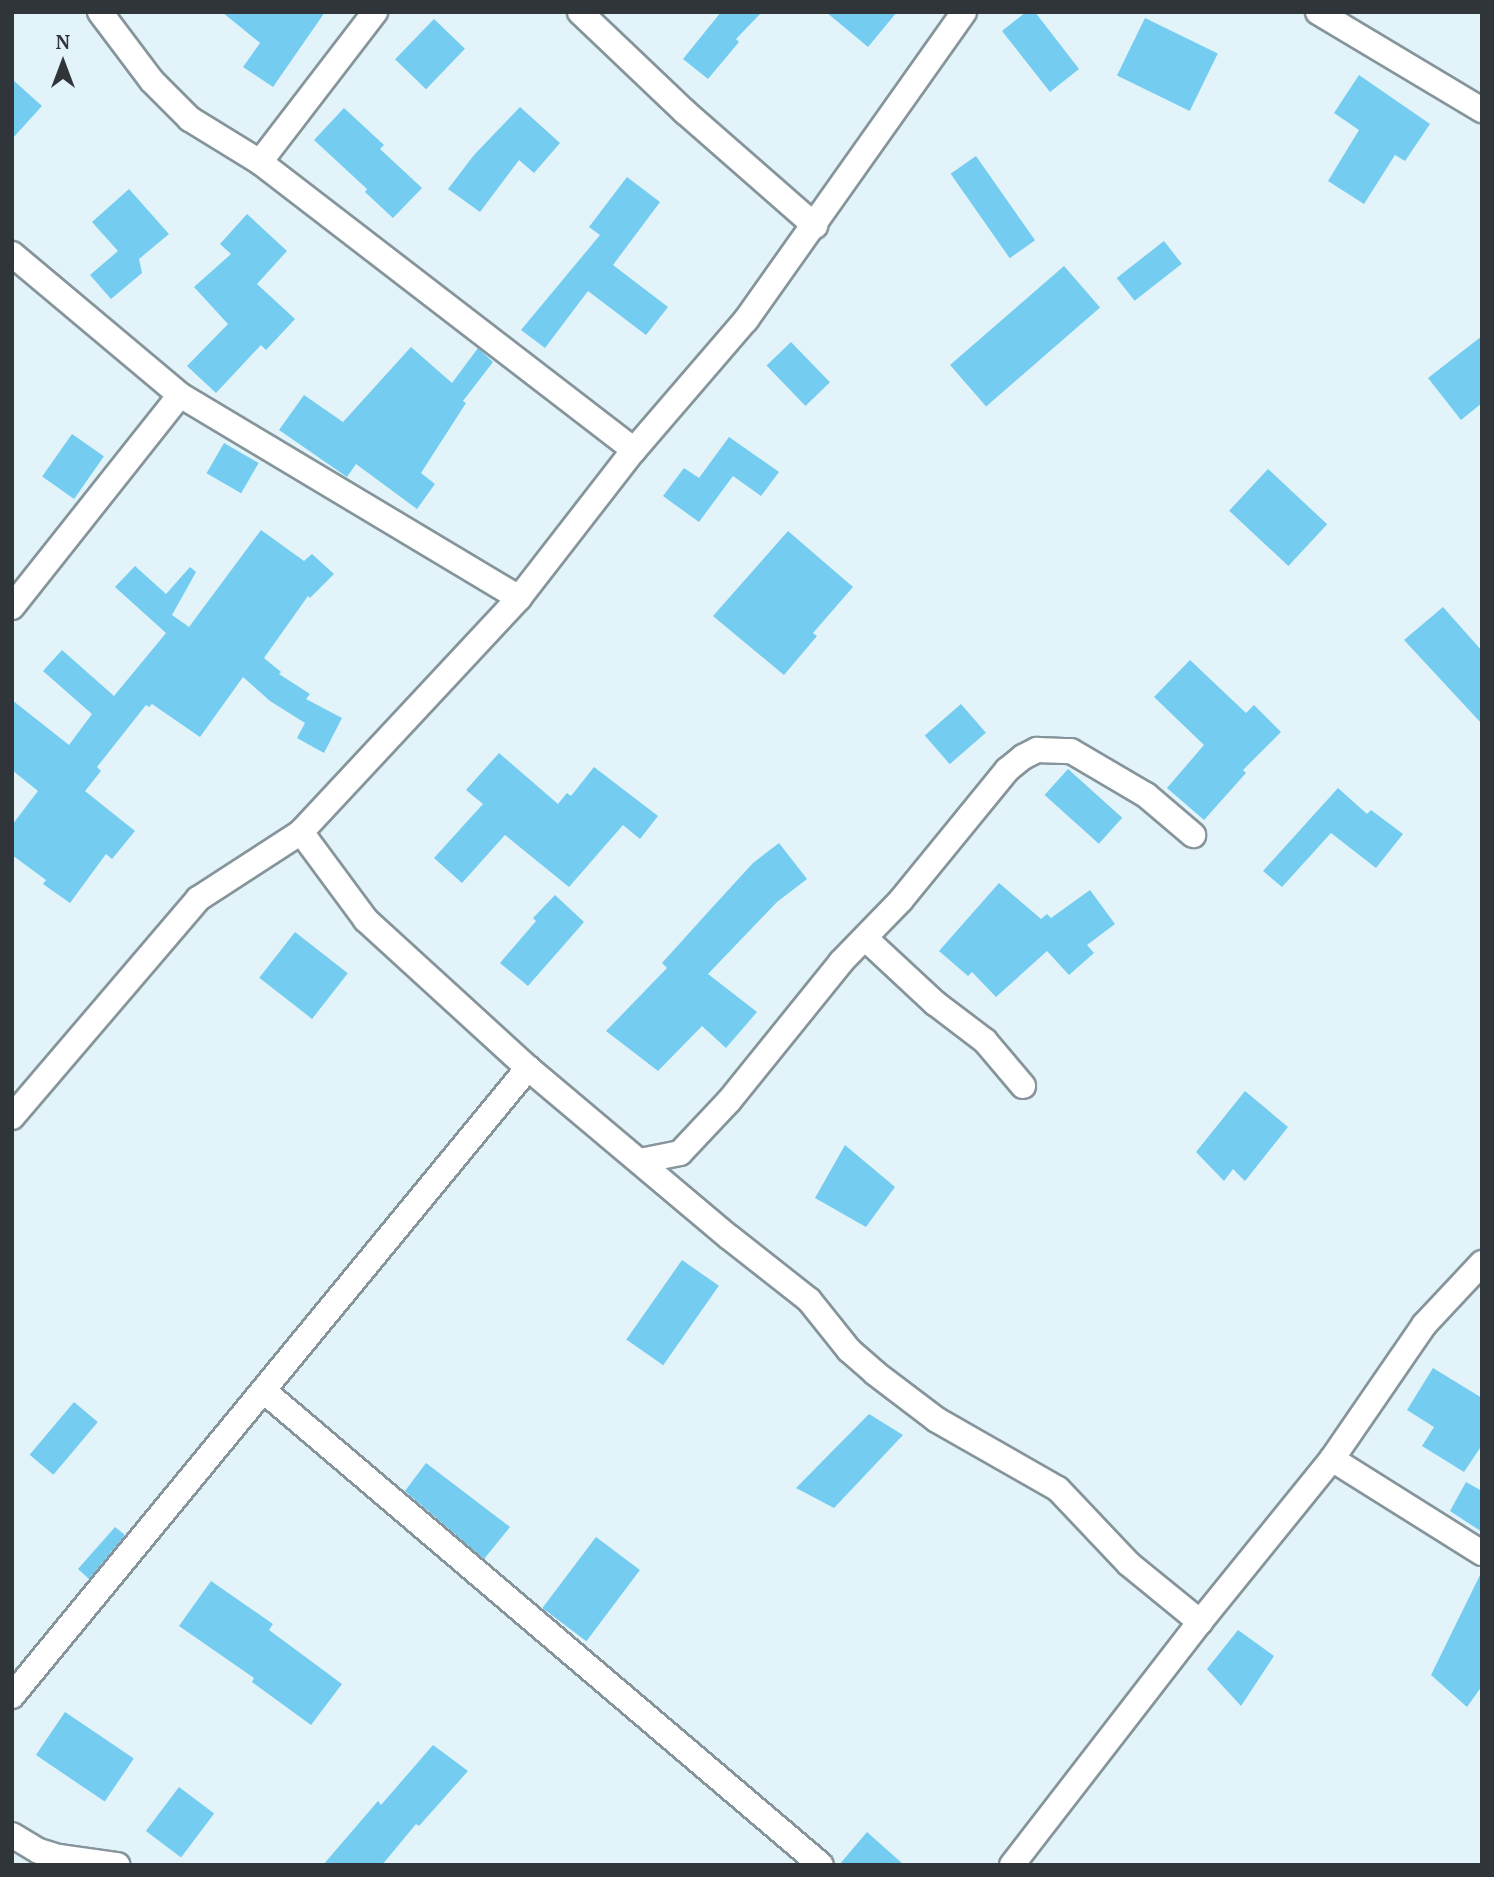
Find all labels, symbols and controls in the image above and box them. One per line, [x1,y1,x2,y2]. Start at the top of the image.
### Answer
north arrow [28,28,98,98]
text: N [56,29,70,54]

